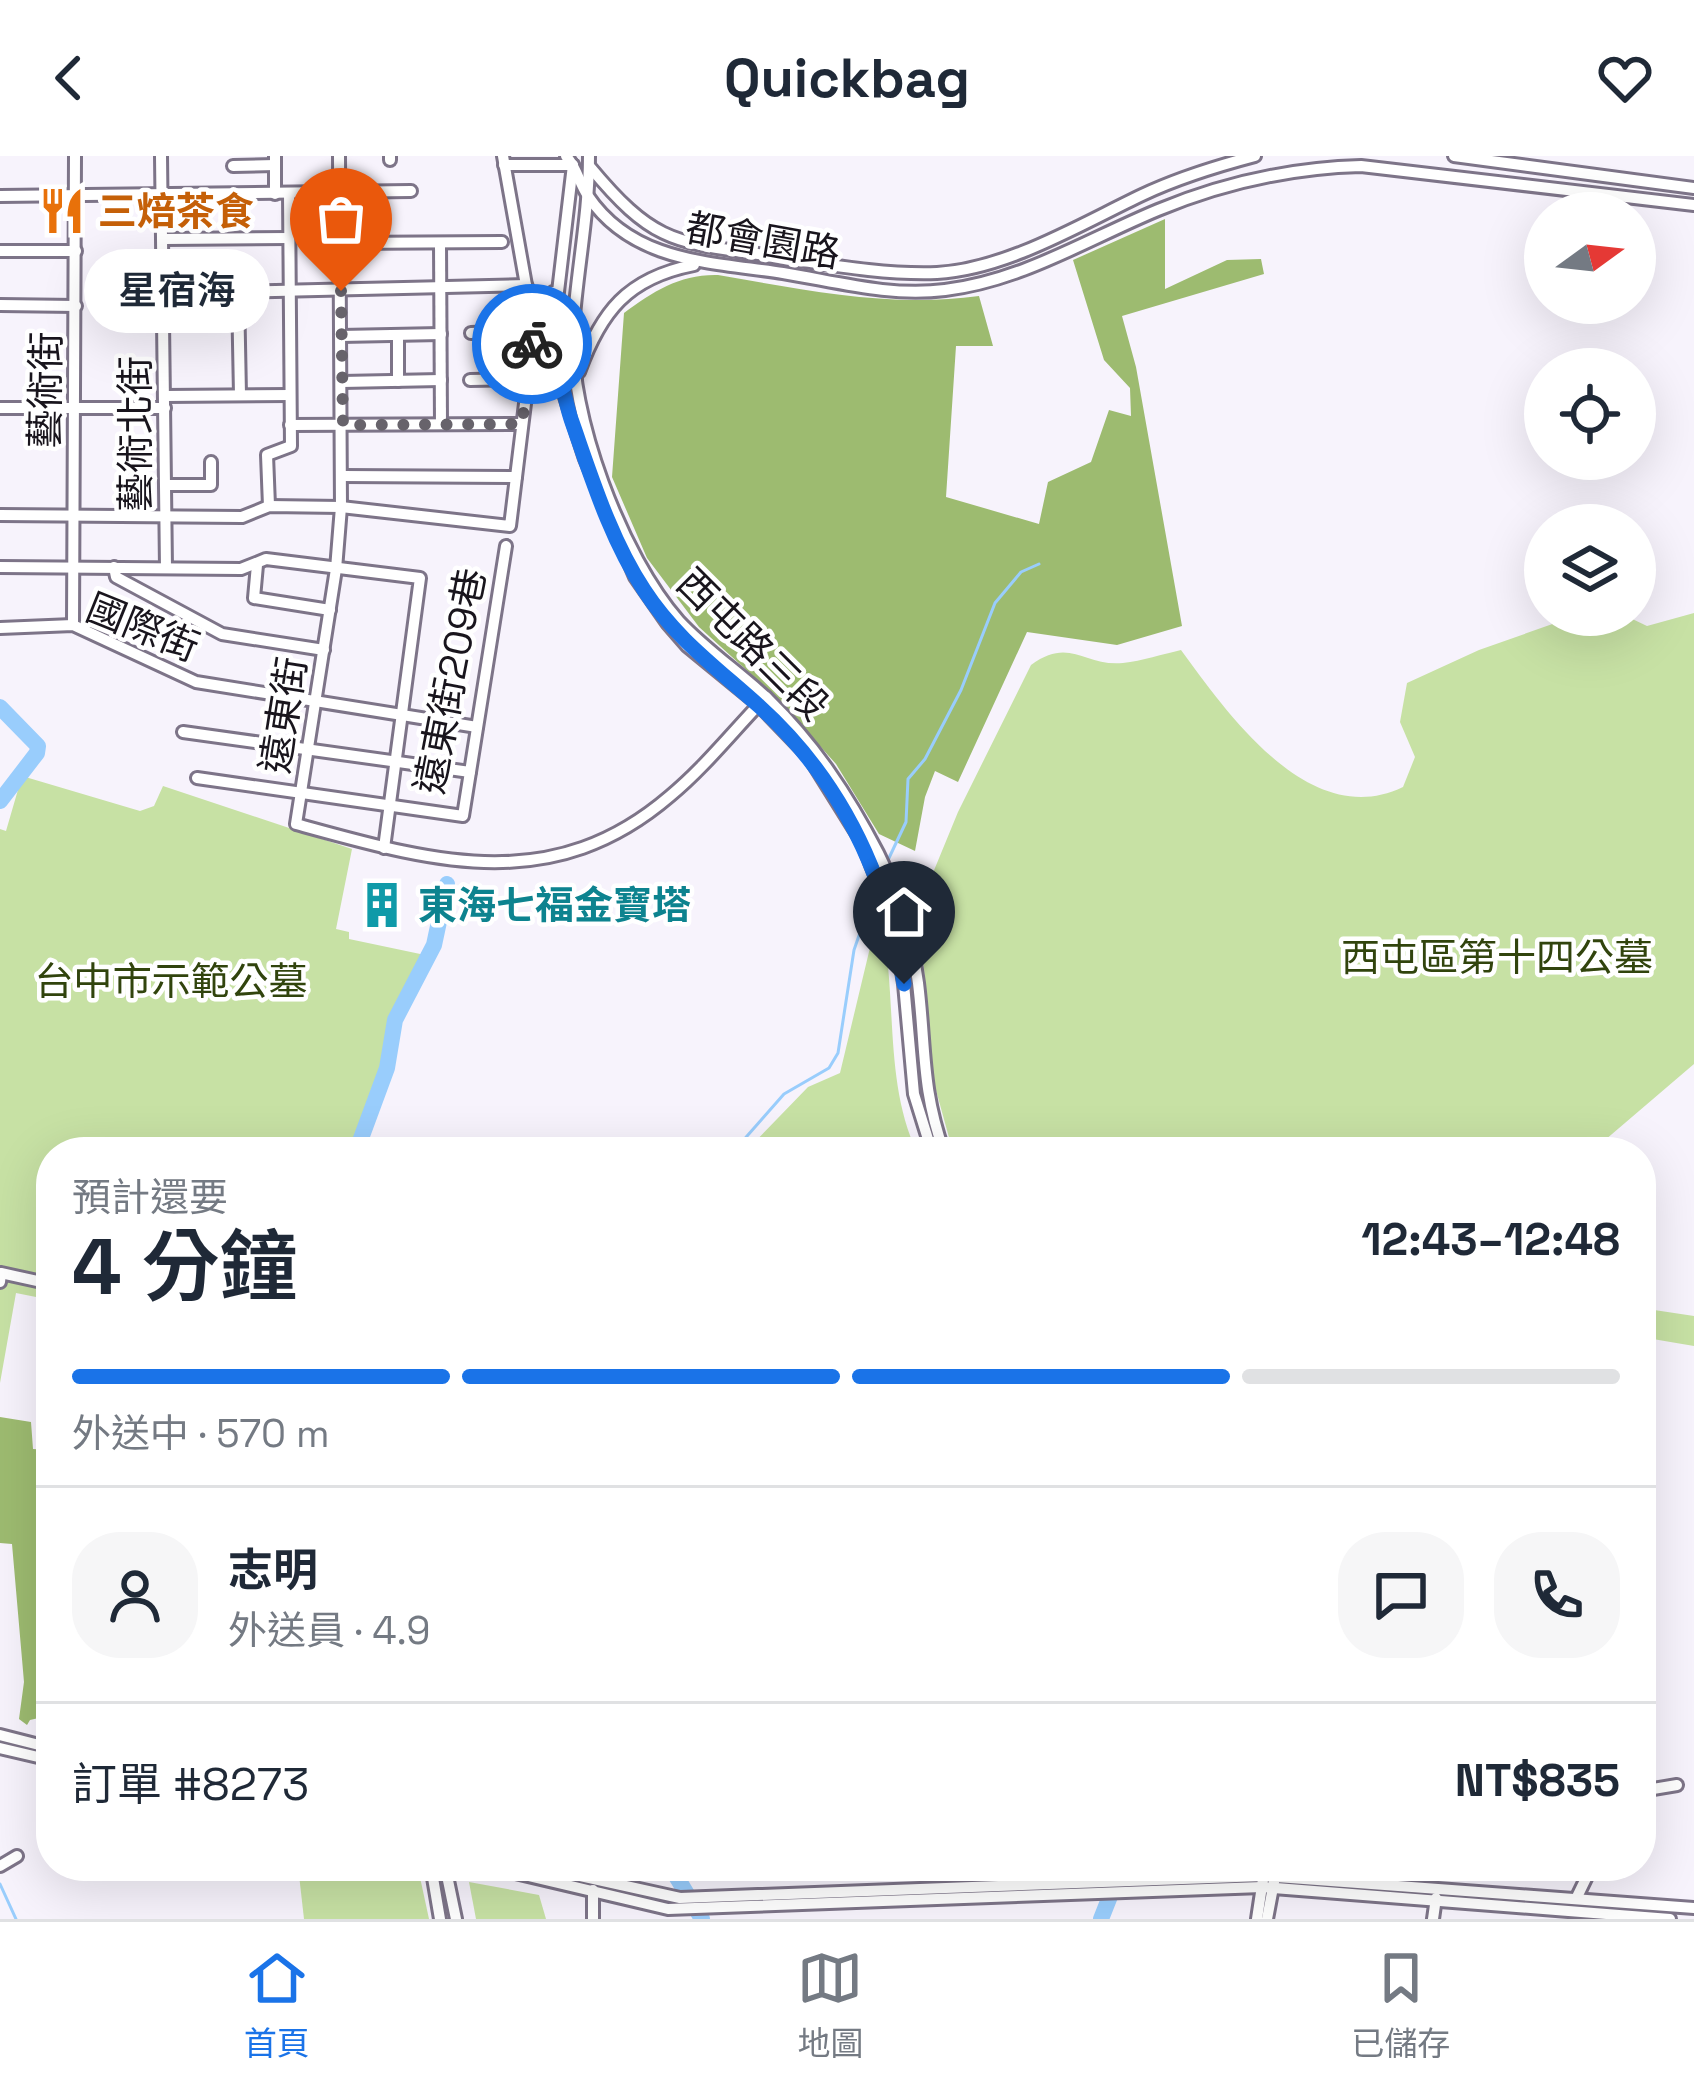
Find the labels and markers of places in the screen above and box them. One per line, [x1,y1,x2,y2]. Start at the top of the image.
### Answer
pin [290,168,392,291]
restaurant icon: 三焙茶食 [37,186,87,236]
place label: 三焙茶食 [98,187,254,236]
callout: 星宿海 [83,249,269,333]
pin [853,861,955,984]
building icon: 東海七福金寶塔 [357,880,407,930]
place label: 東海七福金寶塔 [418,881,691,930]

